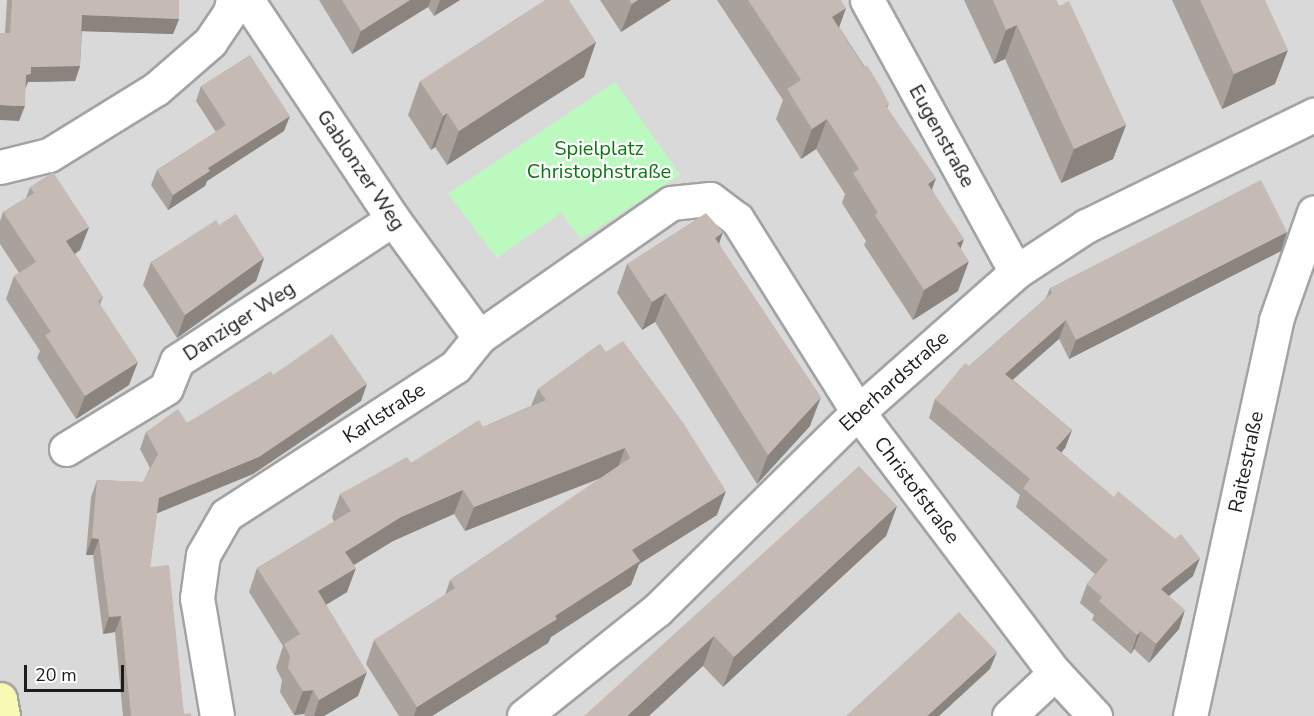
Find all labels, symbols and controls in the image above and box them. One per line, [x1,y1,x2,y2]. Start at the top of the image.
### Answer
street label: Eugenstraße [904,80,980,192]
street label: Gablonzer Weg [312,105,410,235]
park label: Spielplatz Christophstraße [527,137,671,184]
street label: Danziger Weg [179,276,299,366]
street label: Eberhardstraße [834,326,954,436]
street label: Karlstraße [338,378,430,448]
street label: Raitestraße [1224,409,1268,515]
street label: Christofstraße [869,432,965,548]
scale bar [27,653,128,691]
text: 20 m [35,663,77,687]

